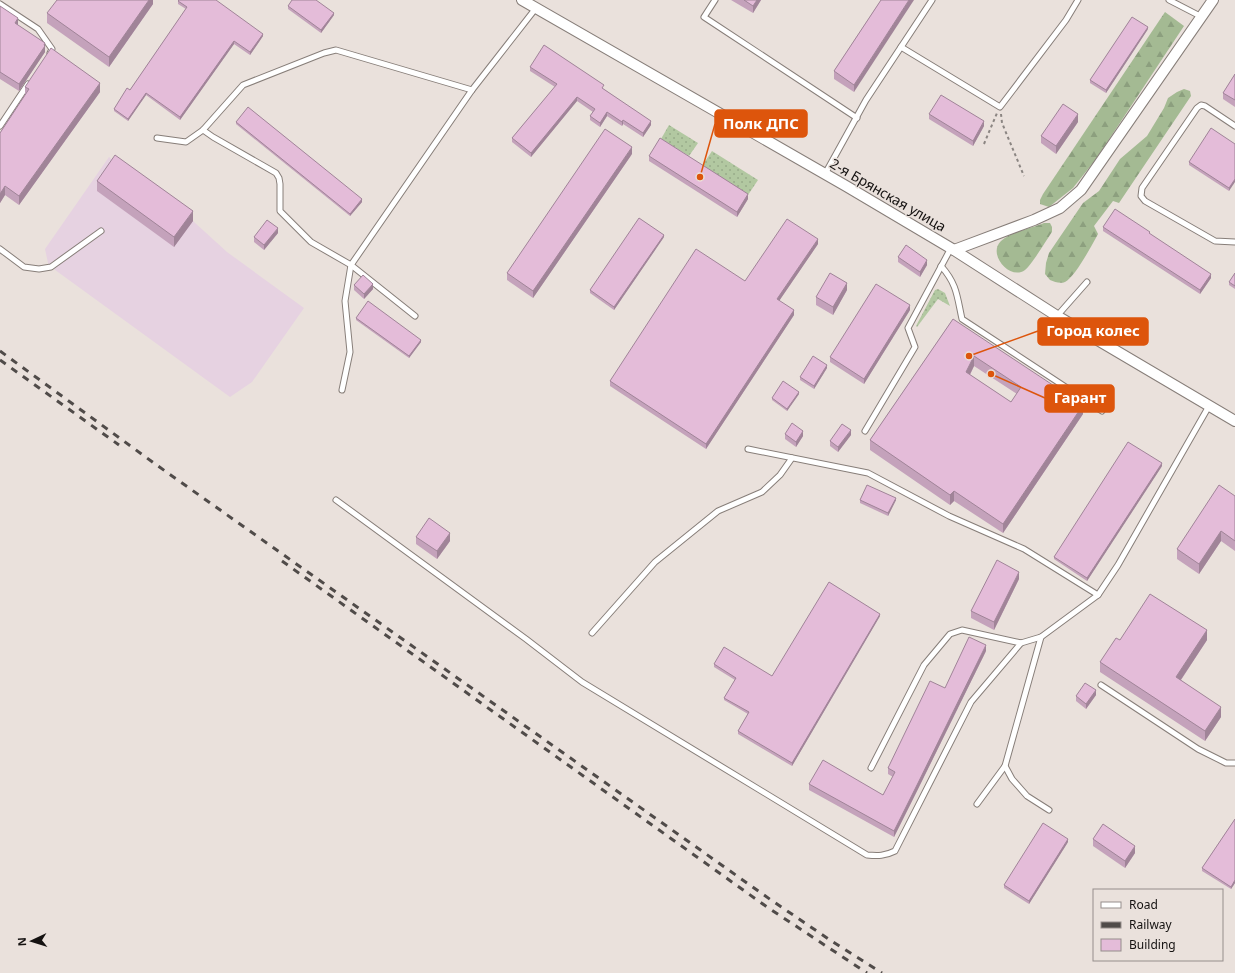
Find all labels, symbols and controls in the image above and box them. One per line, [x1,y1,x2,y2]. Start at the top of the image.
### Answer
callout: Полк ДПС [715,110,807,137]
text: Полк ДПС [723,113,799,133]
street label: 2-я Брянская улица [827,154,950,236]
callout: Город колес [1038,318,1148,345]
text: Город колес [1046,320,1140,340]
callout: Гарант [1045,385,1114,412]
text: Гарант [1054,387,1107,407]
legend [1093,889,1223,961]
text: Road [1129,896,1158,913]
text: Railway [1129,916,1173,933]
north arrow [12,921,52,961]
text: Building [1129,936,1176,953]
text: N [14,937,29,947]

